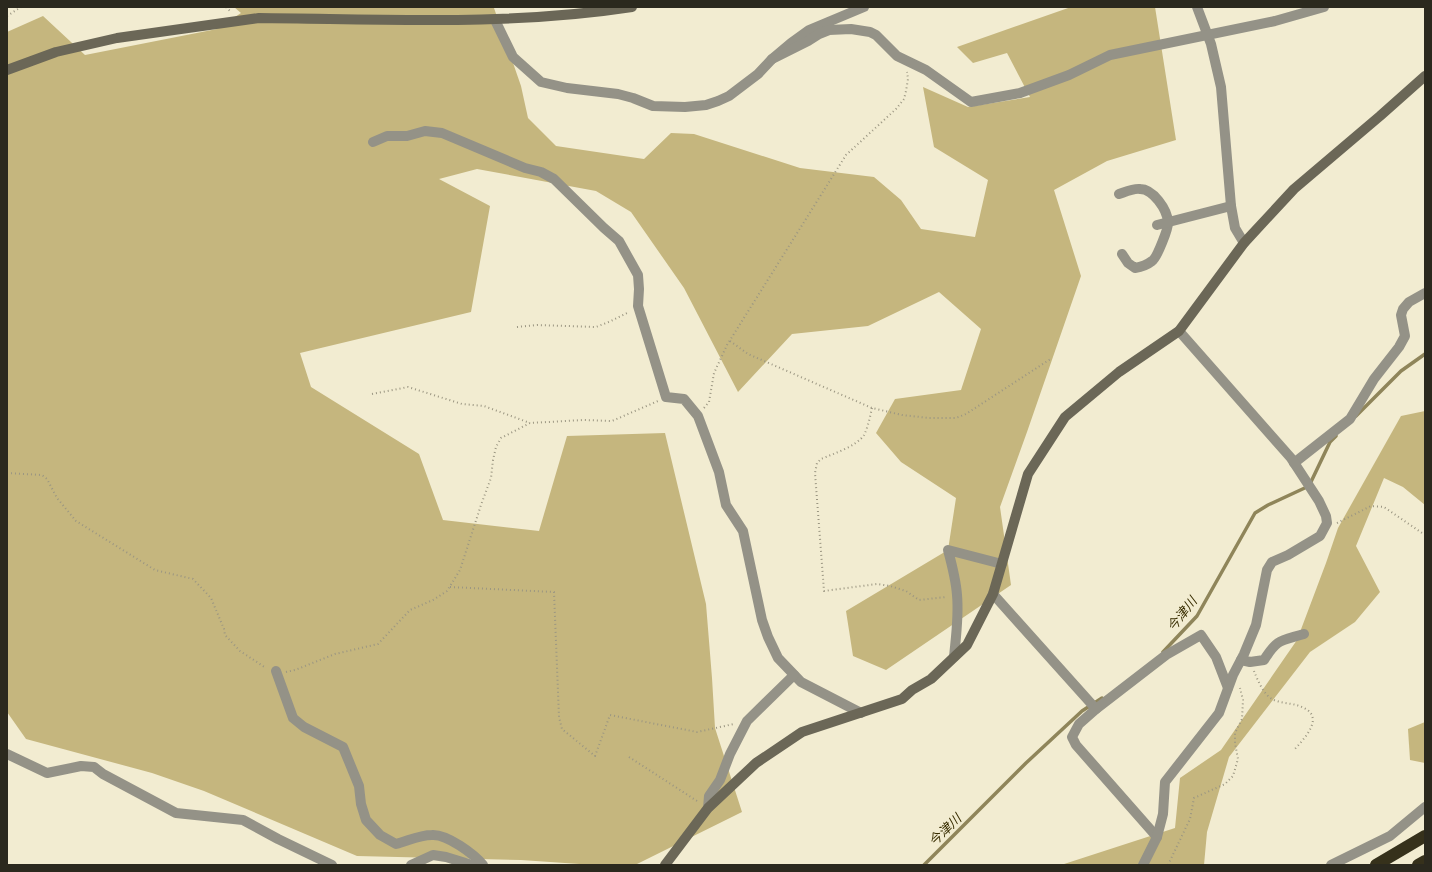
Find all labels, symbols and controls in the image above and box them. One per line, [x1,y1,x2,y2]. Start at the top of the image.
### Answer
water label: 今津川 [1164,592,1201,634]
water label: 今津川 [926,810,966,849]

